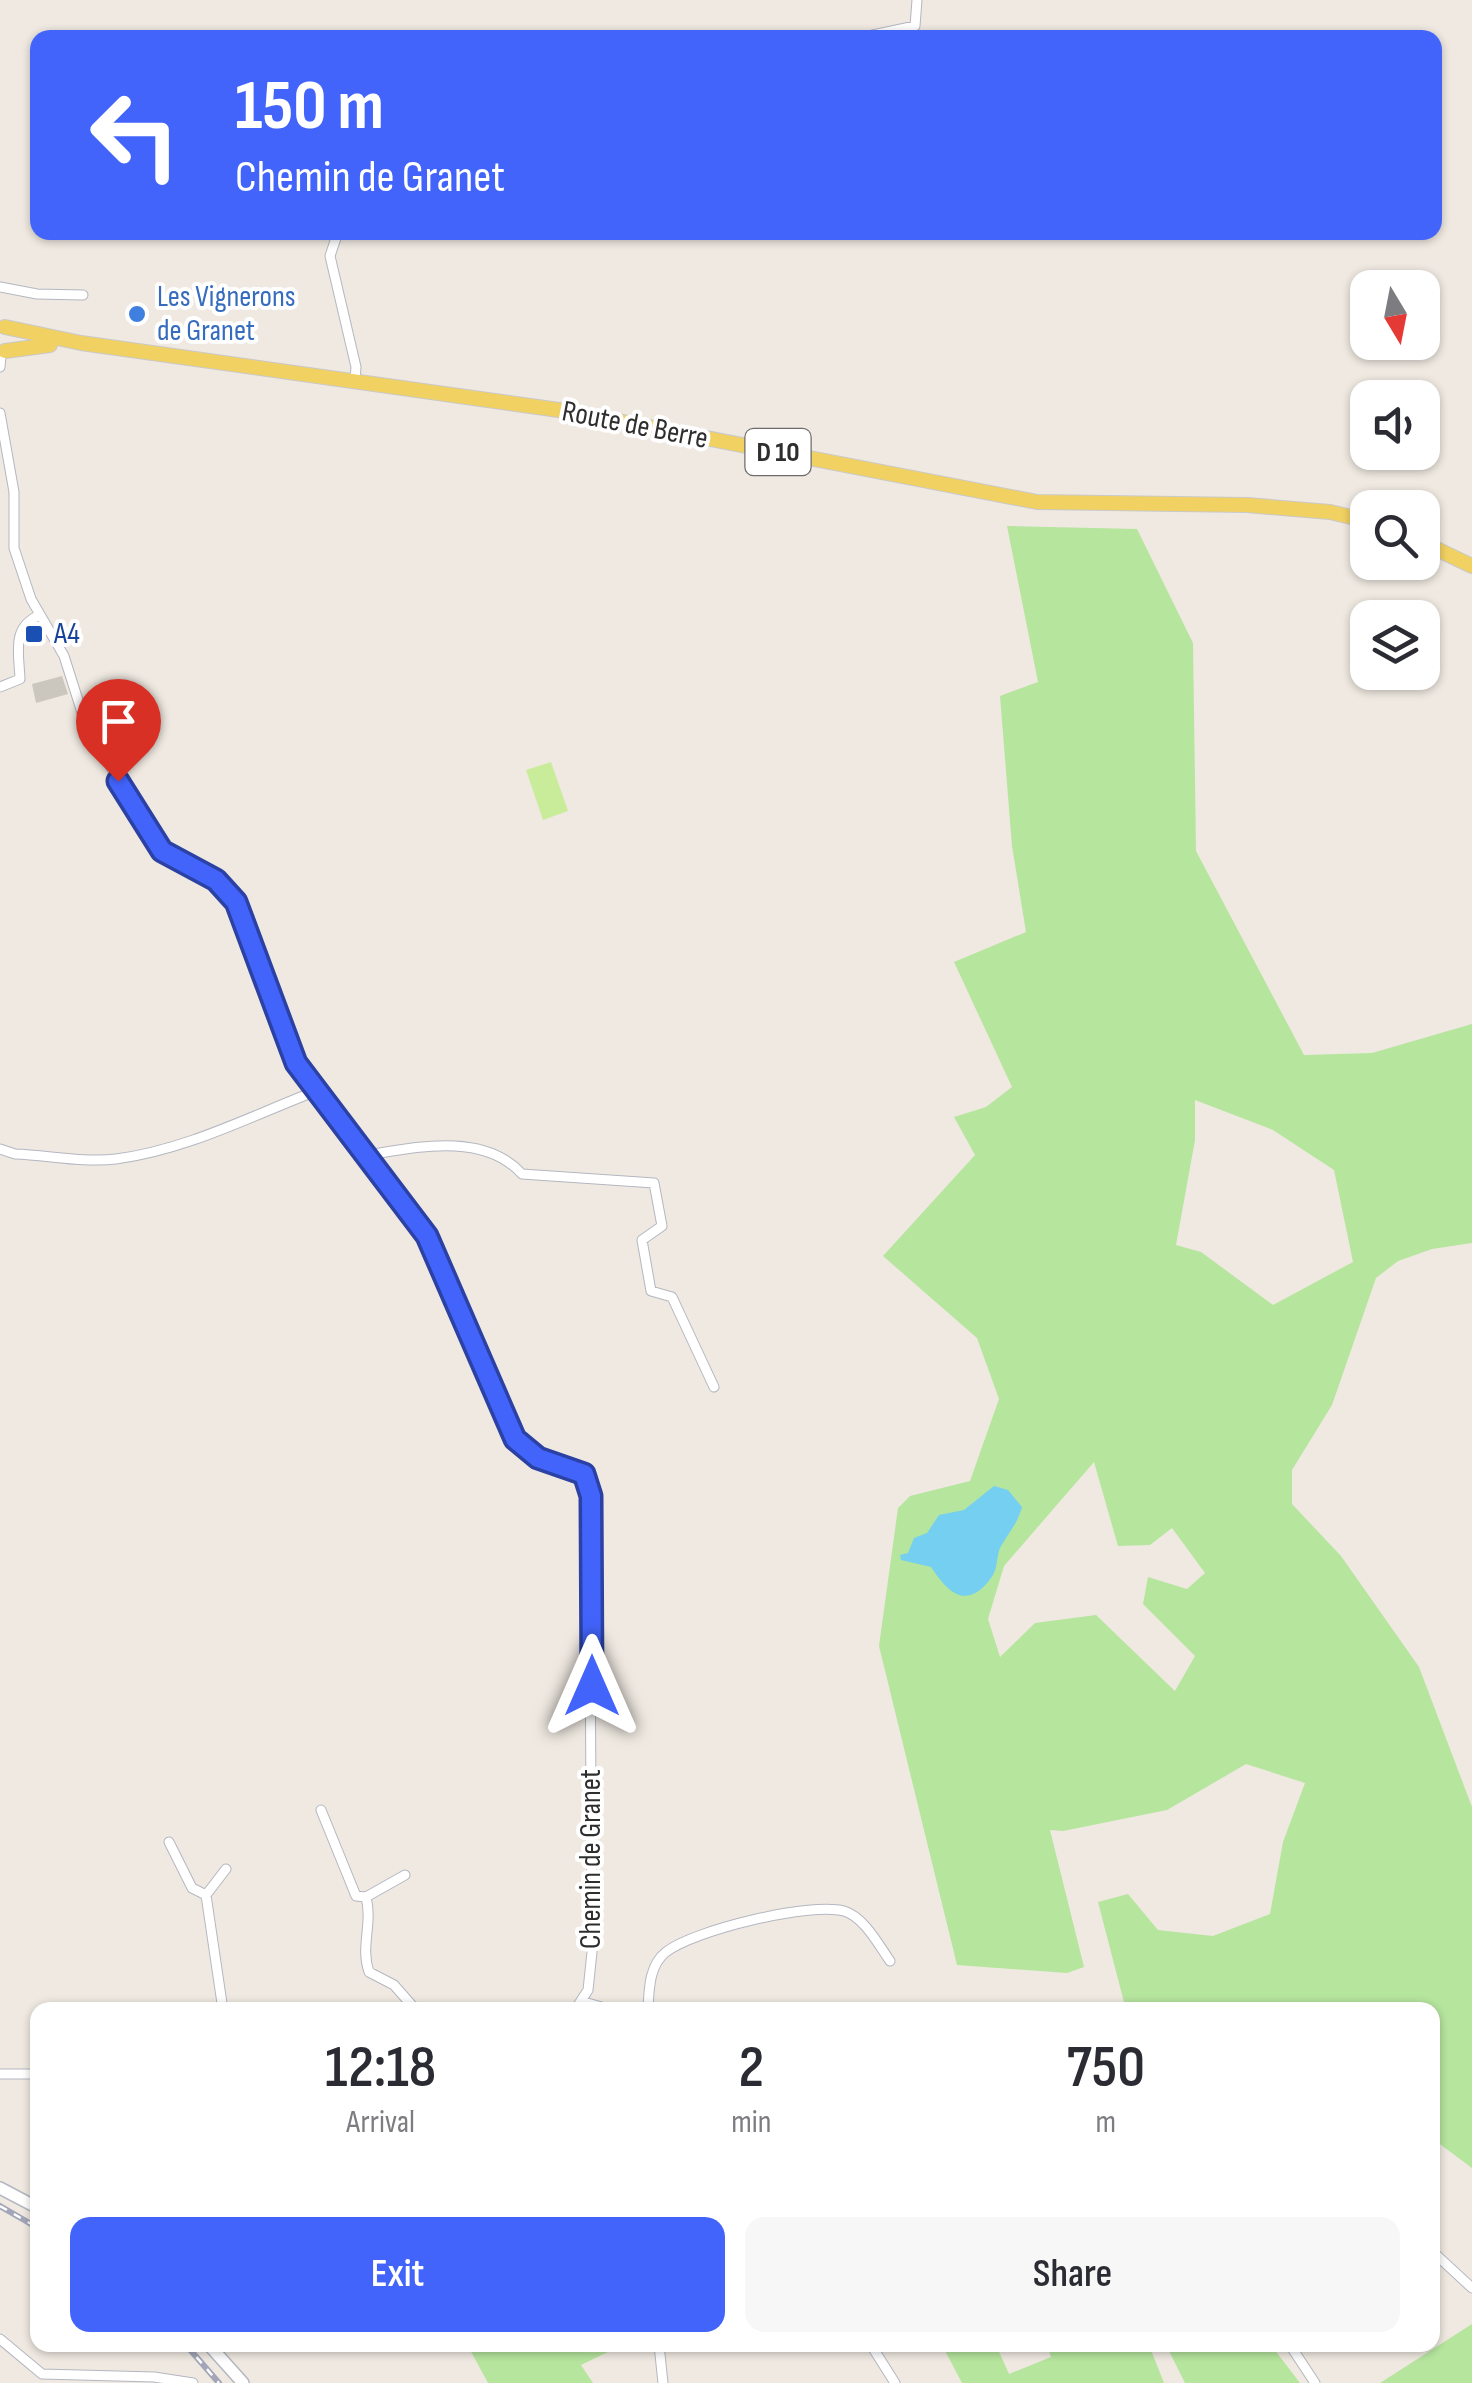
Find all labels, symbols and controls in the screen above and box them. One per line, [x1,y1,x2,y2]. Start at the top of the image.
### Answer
text: 150 m [235,65,384,149]
icon: left [70,70,200,200]
text: Chemin de Granet [235,150,505,205]
north arrow [1350,270,1440,360]
map controls [1350,270,1440,690]
place label: Les Vignerons de Granet [157,279,296,349]
marker: Les Vignerons de Granet [126,303,148,325]
button: sound [1350,380,1440,470]
street label: Route de Berre [559,393,711,457]
road number: D 10 [746,429,810,475]
button: search [1350,490,1440,580]
button: layers [1350,600,1440,690]
place label: A4 [53,616,80,652]
marker: A4 [23,623,45,645]
pin [76,679,161,782]
icon: arrive [91,694,146,749]
position arrow [540,1634,644,1738]
street label: Chemin de Granet [573,1769,609,1949]
text: 12:18 [325,2032,436,2104]
text: 2 [739,2032,764,2104]
text: 750 [1067,2032,1145,2104]
text: Arrival [346,2103,415,2142]
text: min [731,2103,771,2142]
text: m [1095,2103,1116,2142]
button: Exit [70,2217,725,2332]
button: Share [745,2217,1400,2332]

